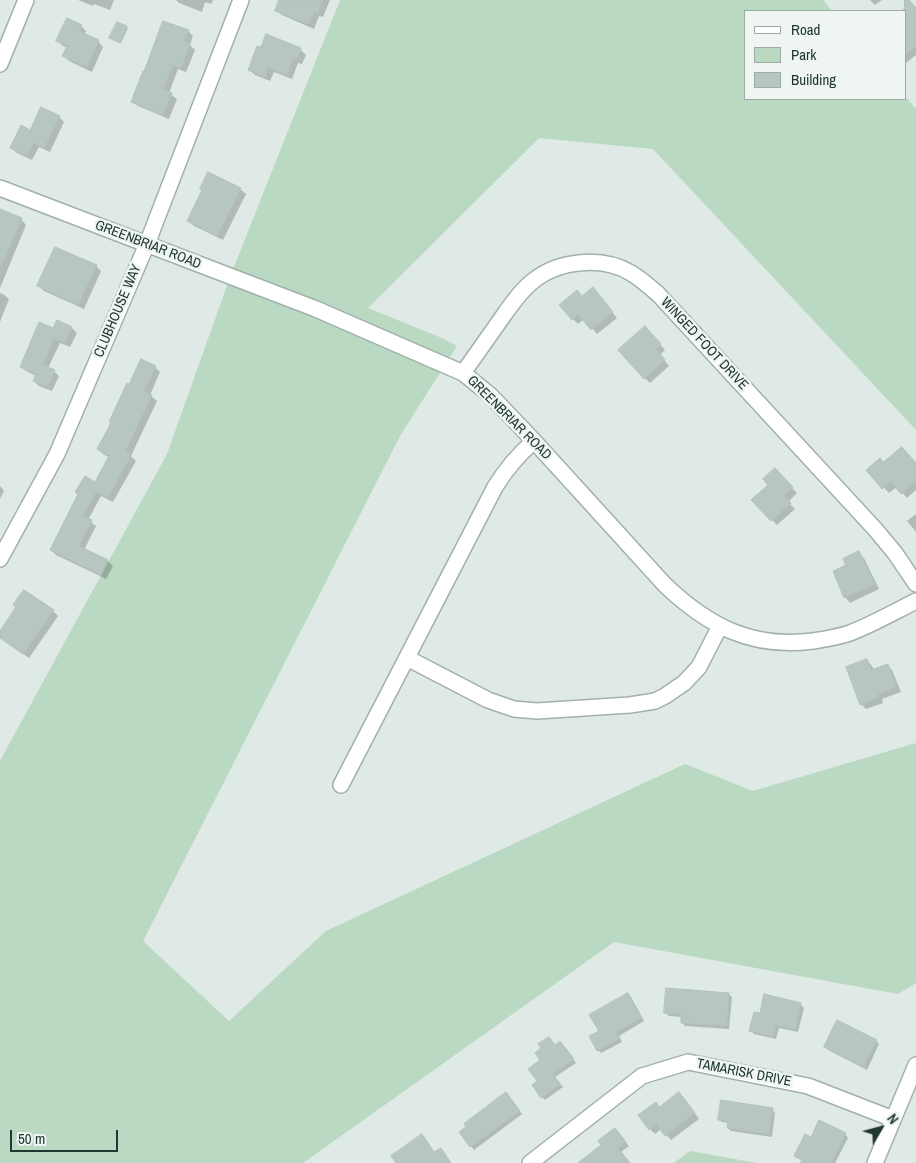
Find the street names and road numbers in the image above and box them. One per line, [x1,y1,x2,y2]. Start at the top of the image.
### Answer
street label: GREENBRIAR ROAD [93,217,203,273]
street label: CLUBHOUSE WAY [91,262,145,360]
street label: WINGED FOOT DRIVE [657,294,751,394]
street label: GREENBRIAR ROAD [463,372,555,464]
street label: TAMARISK DRIVE [695,1056,793,1090]

